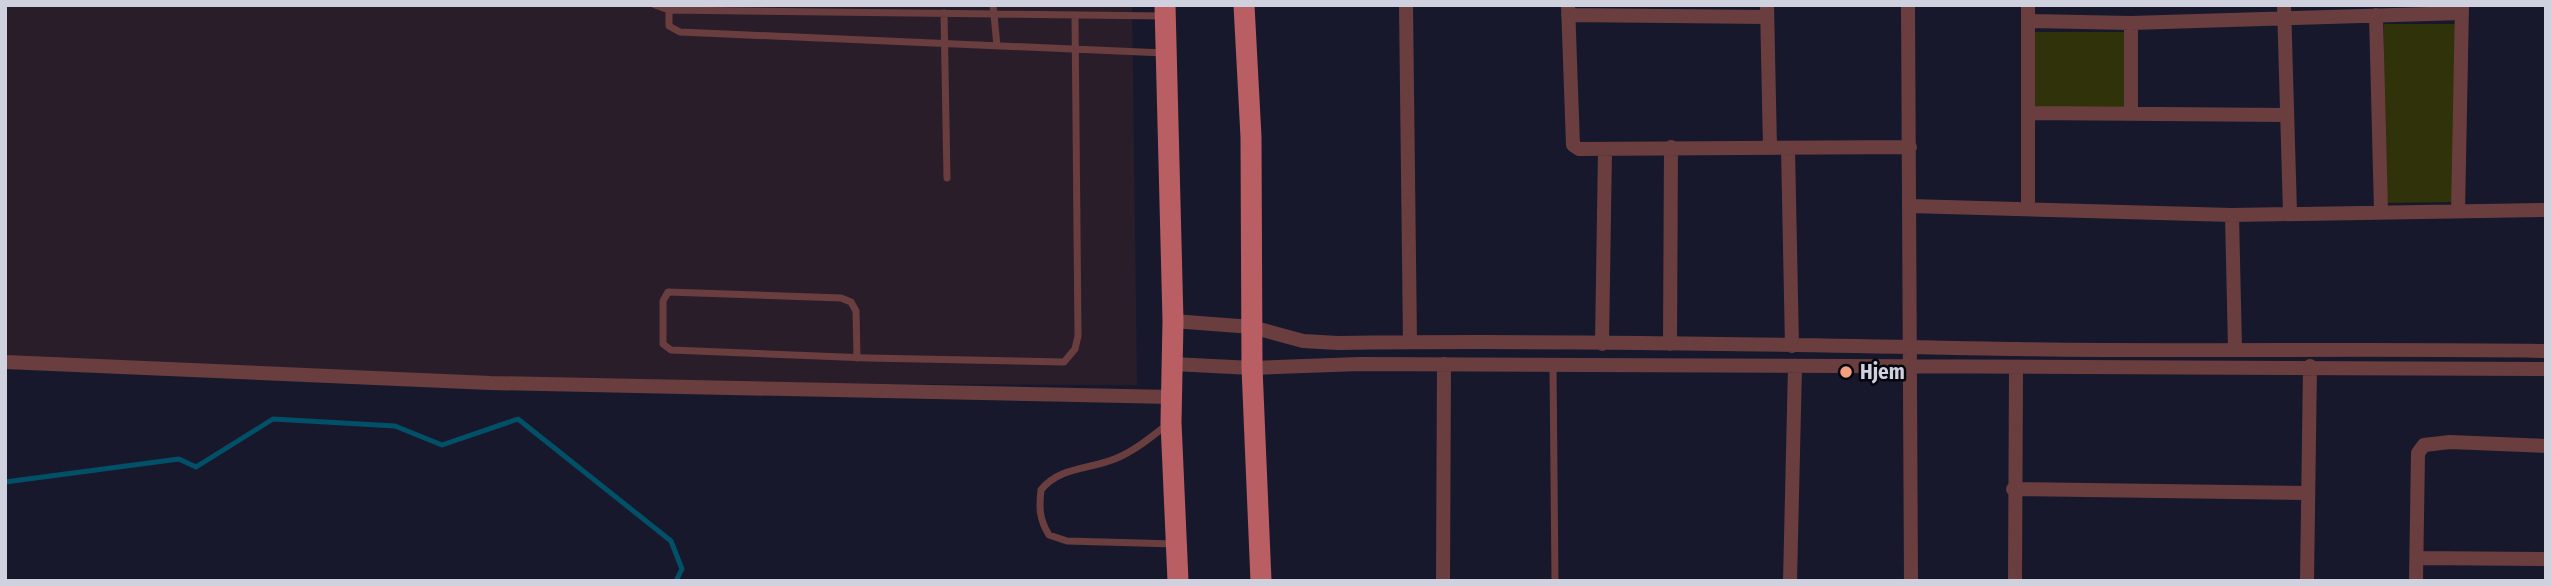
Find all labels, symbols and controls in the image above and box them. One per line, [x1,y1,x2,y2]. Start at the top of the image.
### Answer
place label: Hjem [1860,359,1905,385]
marker: Hjem [1838,364,1854,380]

